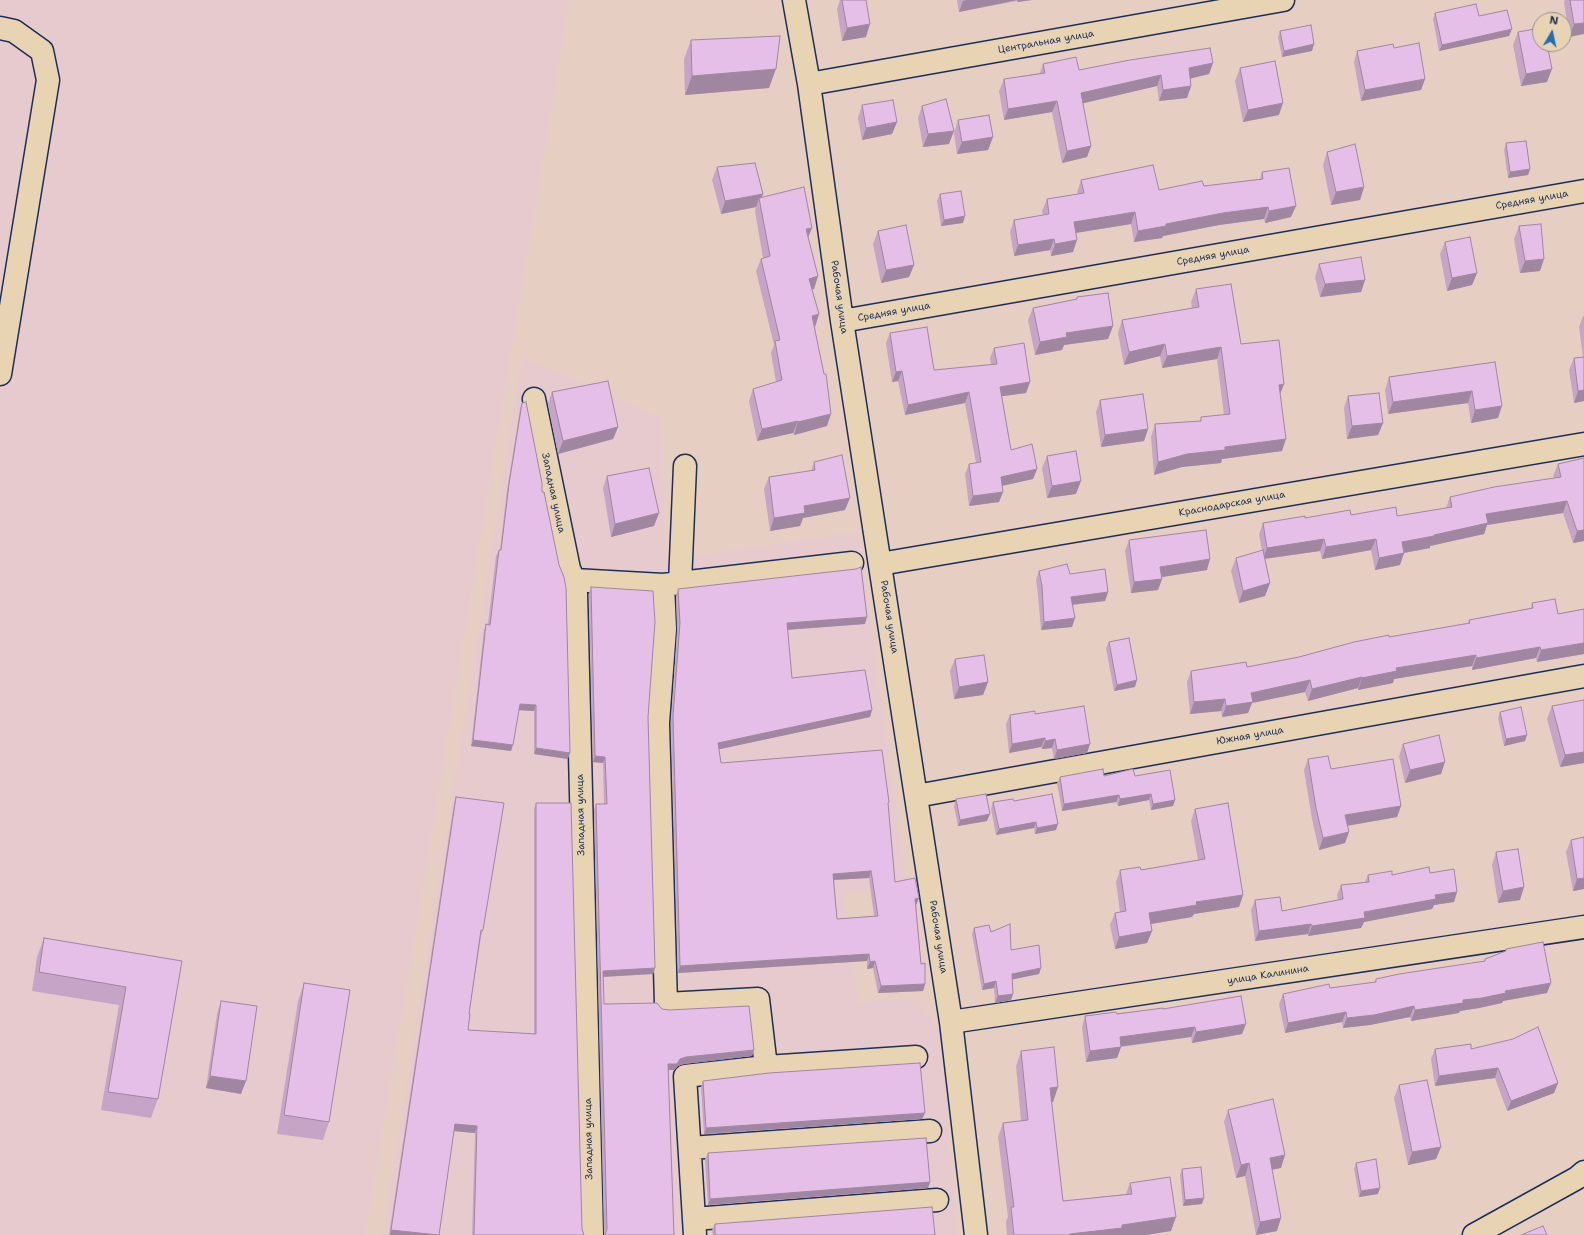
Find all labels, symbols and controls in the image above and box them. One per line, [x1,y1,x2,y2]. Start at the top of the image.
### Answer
north arrow [1532,12,1572,52]
text: N [1548,13,1559,29]
street label: Центральная улица [997,28,1095,56]
street label: Средняя улица [1495,188,1569,212]
street label: Средняя улица [1176,244,1250,268]
street label: Рабочая улица [828,259,850,335]
street label: Средняя улица [857,300,931,324]
street label: Западная улица [539,452,567,534]
street label: Краснодарская улица [1178,489,1286,519]
street label: Рабочая улица [877,579,901,655]
street label: Южная улица [1215,724,1285,748]
street label: Западная улица [574,774,588,856]
street label: Рабочая улица [926,899,950,975]
street label: улица Калинина [1226,963,1310,987]
street label: Западная улица [582,1098,596,1180]

